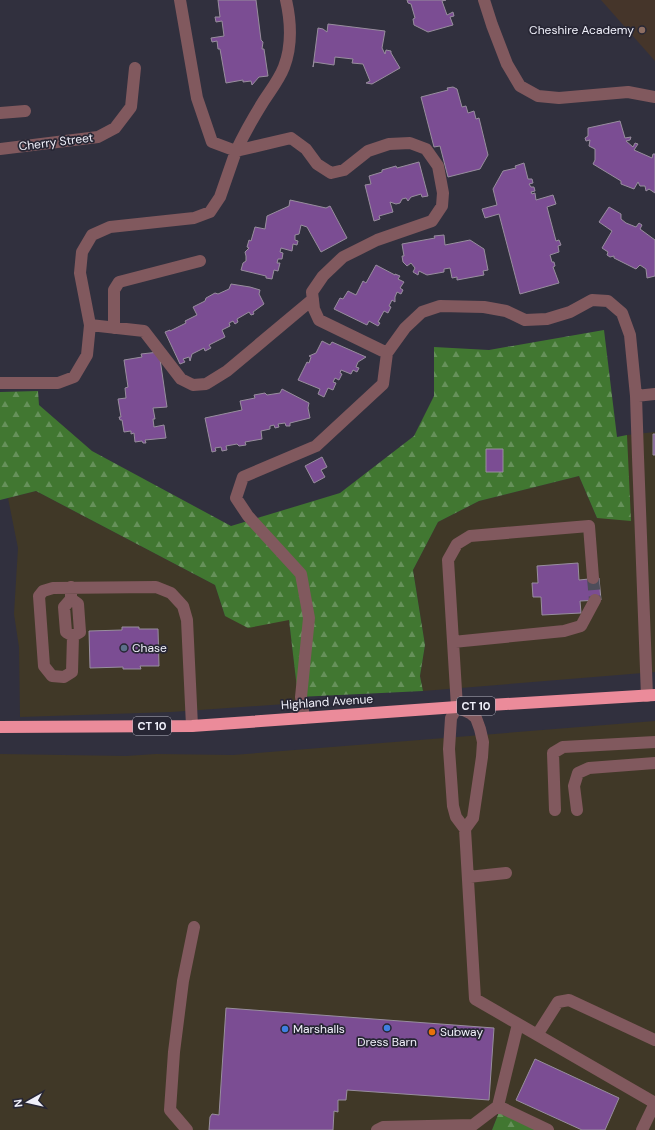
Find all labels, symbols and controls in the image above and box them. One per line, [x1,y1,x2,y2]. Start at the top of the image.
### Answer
place label: Cheshire Academy [529,22,634,38]
marker: Cheshire Academy [637,25,647,35]
street label: Cherry Street [18,129,95,155]
place label: Chase [132,640,167,656]
marker: Chase [119,643,129,653]
street label: Highland Avenue [280,691,374,713]
road number: CT 10 [457,697,495,715]
road number: CT 10 [133,717,171,735]
place label: Marshalls [293,1021,345,1037]
marker: Dress Barn [382,1023,392,1033]
marker: Marshalls [280,1024,290,1034]
place label: Subway [440,1024,483,1040]
marker: Subway [427,1027,437,1037]
place label: Dress Barn [357,1034,417,1050]
north arrow [8,1082,48,1122]
text: N [11,1098,26,1108]

